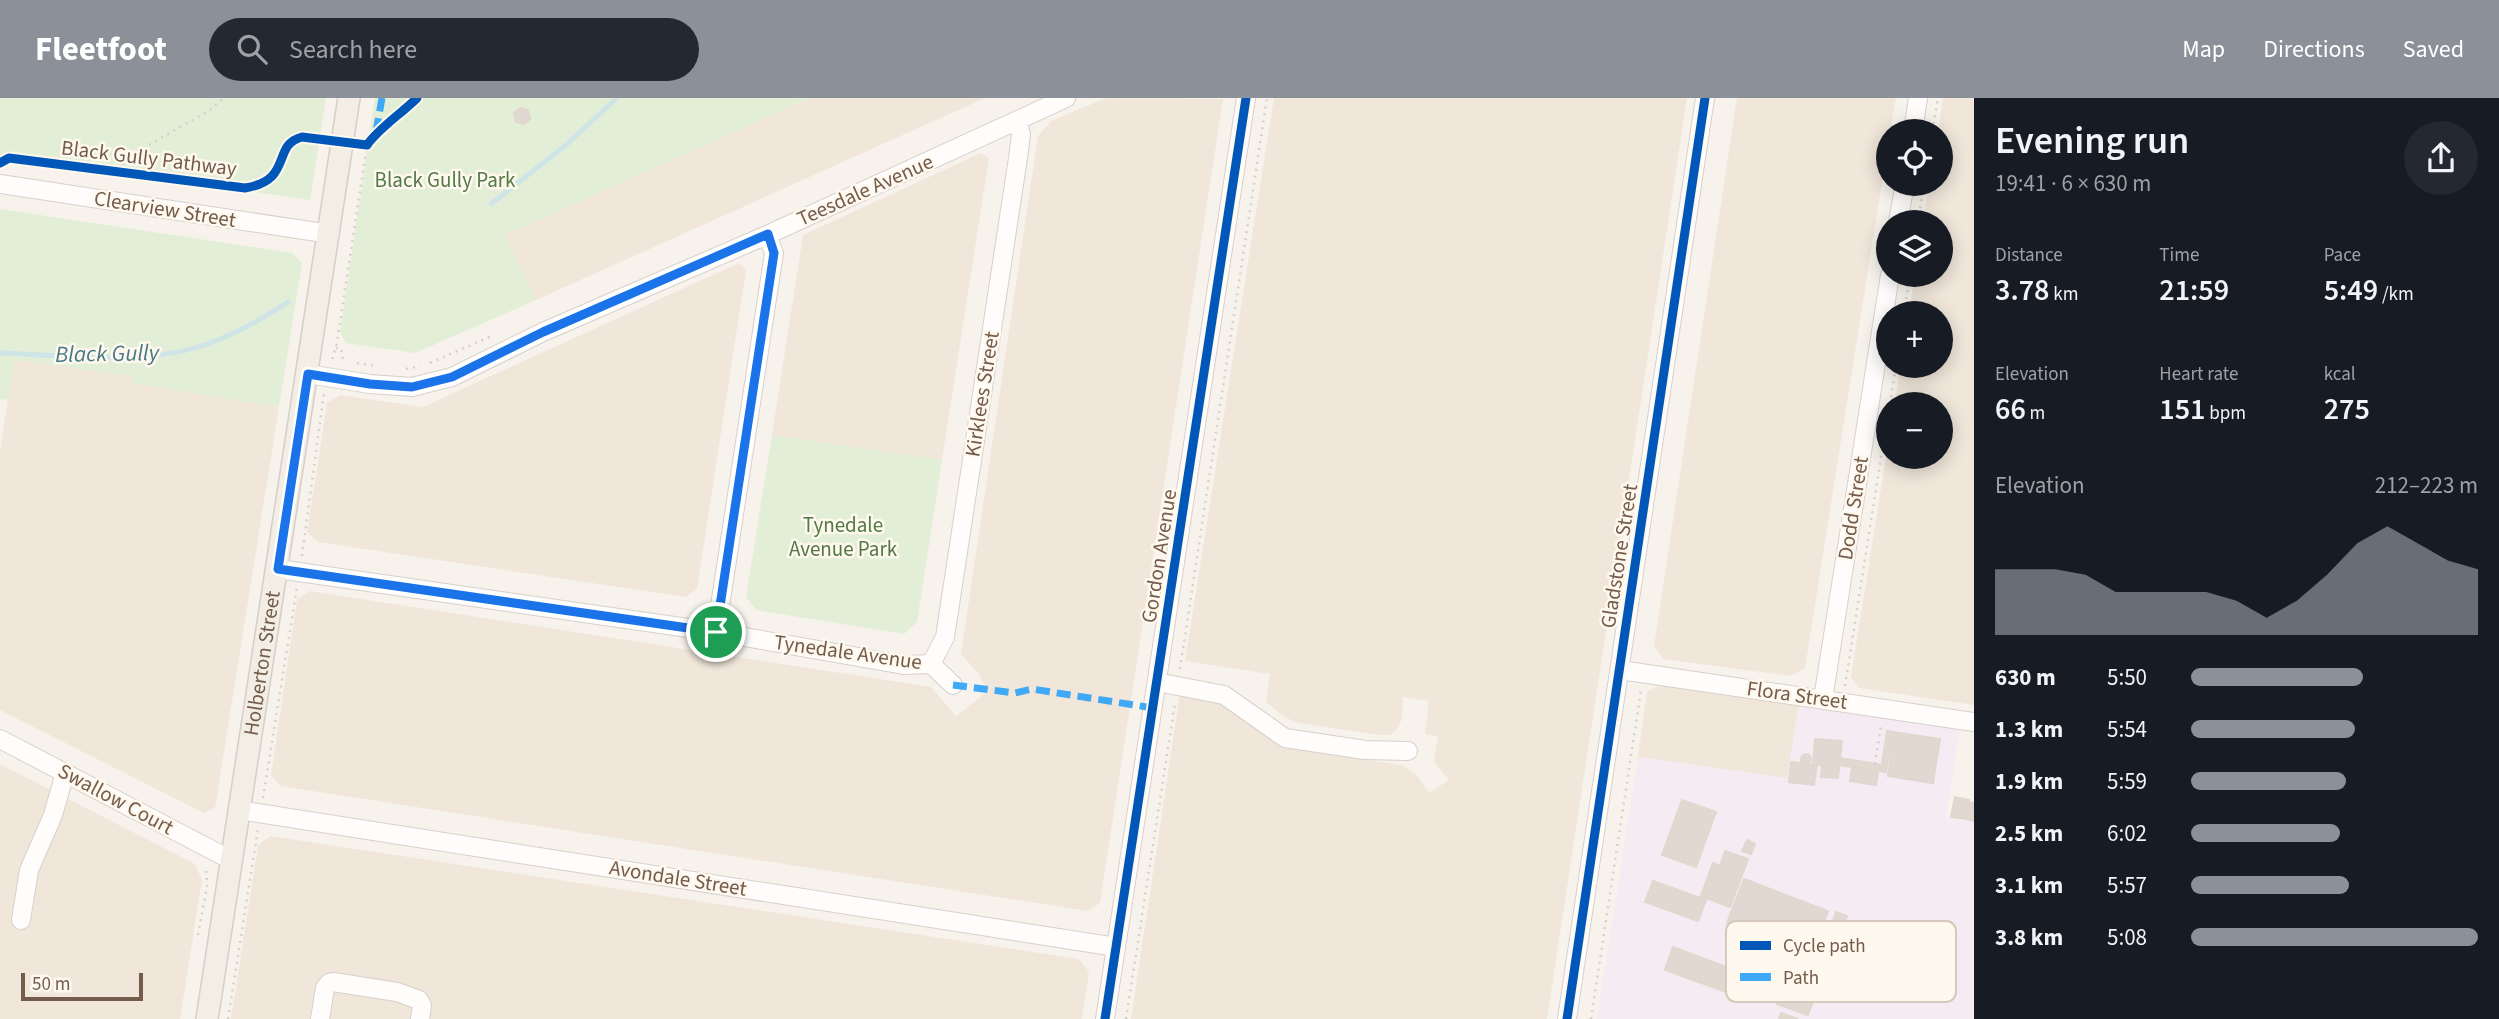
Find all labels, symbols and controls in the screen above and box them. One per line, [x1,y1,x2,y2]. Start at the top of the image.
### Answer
search box [209,18,699,81]
text: Fleetfoot [35,26,167,73]
icon: search [233,30,271,68]
text: Search here [289,31,417,68]
text: Map [2182,32,2225,67]
text: Directions [2263,32,2365,67]
text: Saved [2403,32,2464,67]
text: Evening run [1995,114,2189,168]
map controls [1876,119,1953,469]
button: locate [1876,119,1953,196]
button: share [2404,121,2478,195]
street label: Black Gully Pathway [60,132,239,184]
street label: Teesdale Avenue [792,147,938,233]
park label: Black Gully Park [375,165,516,195]
text: 19:41 · 6 × 630 m [1995,167,2151,200]
street label: Clearview Street [92,183,238,235]
button: layers [1876,210,1953,287]
text: Distance [1995,242,2063,269]
text: Time [2159,242,2199,269]
text: Pace [2324,242,2361,269]
text: 3.78 [1995,269,2049,312]
text: 21:59 [2159,269,2229,312]
text: 5:49 [2324,269,2378,312]
text: km [2049,281,2078,308]
text: /km [2378,281,2414,308]
button: + [1876,301,1953,378]
street label: Kirklees Street [957,329,1007,459]
water label: Black Gully [55,336,161,371]
text: Elevation [1995,361,2069,388]
text: Heart rate [2159,361,2238,388]
text: kcal [2324,361,2356,388]
text: 66 [1995,388,2026,431]
text: 151 [2159,388,2206,431]
text: 275 [2324,388,2370,431]
button: − [1876,392,1953,469]
text: m [2026,400,2045,427]
text: bpm [2206,400,2246,427]
street label: Dodd Street [1830,454,1876,562]
text: Elevation [1995,469,2085,502]
text: 212–223 m [2375,469,2478,502]
street label: Gladstone Street [1593,482,1645,630]
street label: Gordon Avenue [1134,487,1184,625]
park label: Tynedale Avenue Park [789,510,898,564]
street label: Holberton Street [236,589,288,738]
pin [686,602,746,662]
icon: arrive [697,613,735,651]
street label: Tynedale Avenue [772,627,924,677]
text: 630 m [1995,661,2056,694]
text: 5:50 [2107,661,2147,694]
street label: Flora Street [1745,673,1849,717]
text: 1.3 km [1995,713,2063,746]
text: 5:54 [2107,713,2147,746]
street label: Swallow Court [53,756,179,842]
text: 1.9 km [1995,765,2063,798]
text: 5:59 [2107,765,2147,798]
text: 2.5 km [1995,817,2063,850]
text: 6:02 [2107,817,2147,850]
street label: Avondale Street [607,852,749,904]
text: 3.1 km [1995,869,2063,902]
text: 5:57 [2107,869,2147,902]
legend [1726,921,1956,1002]
text: 3.8 km [1995,921,2063,954]
text: 5:08 [2107,921,2147,954]
text: Cycle path [1783,933,1865,960]
text: Path [1783,965,1819,992]
scale bar [21,970,144,1002]
text: 50 m [32,971,70,998]

